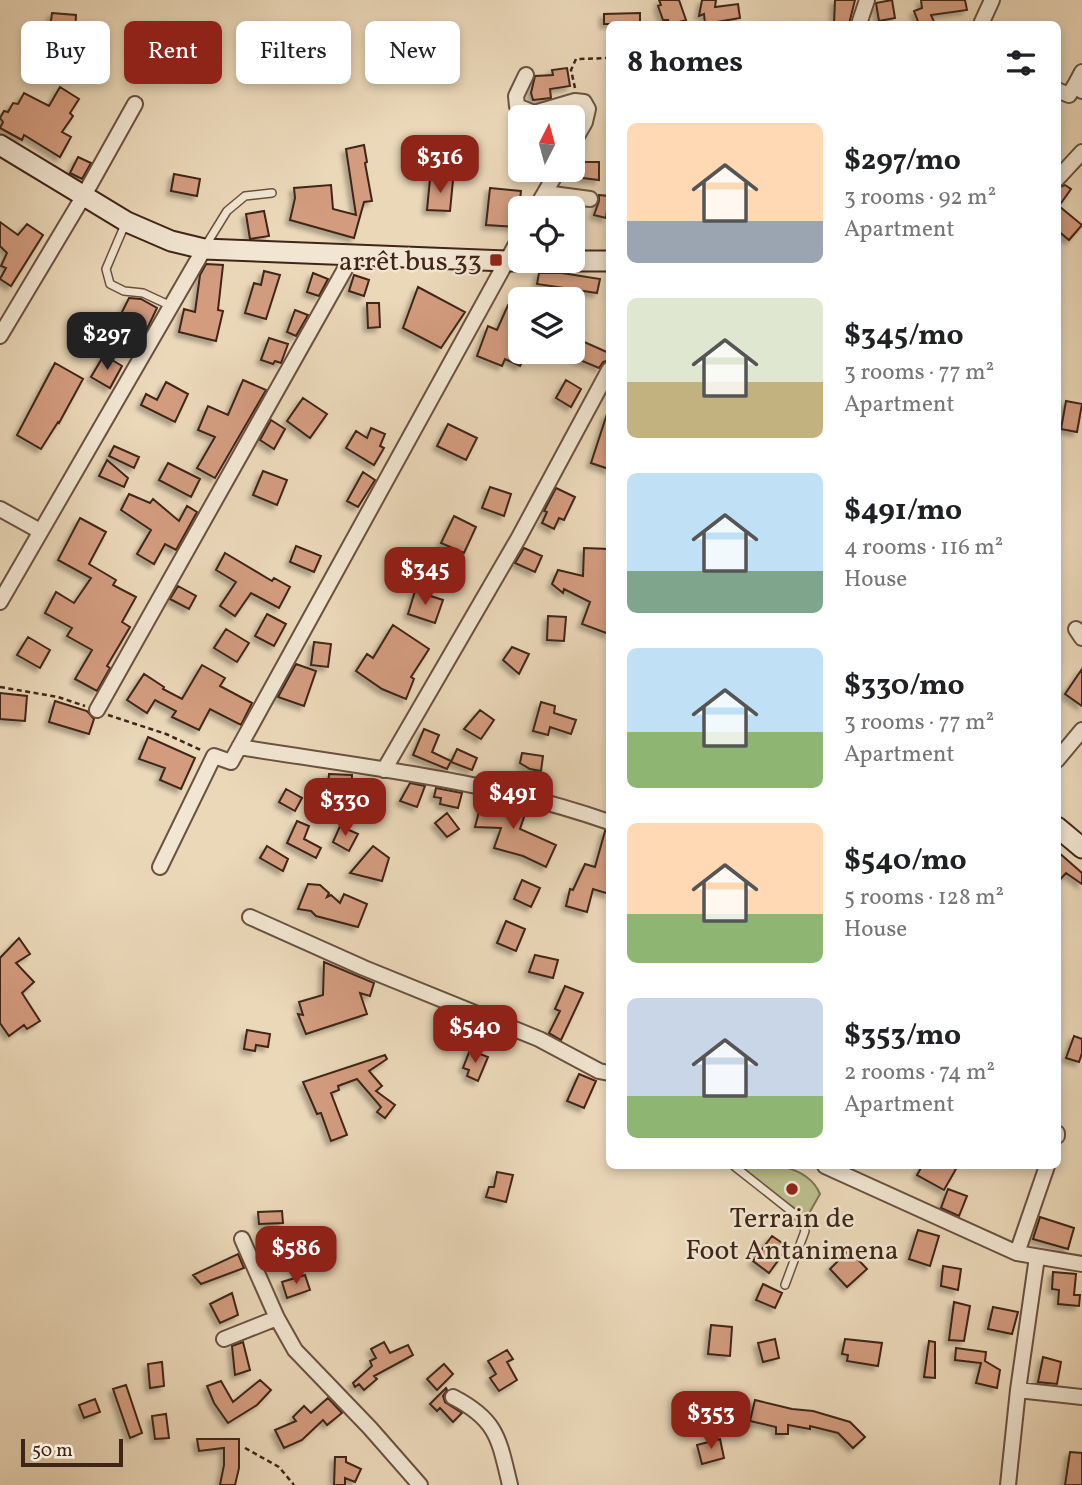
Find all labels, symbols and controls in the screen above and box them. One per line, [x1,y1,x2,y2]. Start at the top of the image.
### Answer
chip: Buy [21,21,110,84]
chip: Rent [124,21,222,84]
chip: Filters [236,21,351,84]
chip: New [365,21,460,84]
text: 8 homes [627,42,743,84]
icon: filters [1002,44,1040,82]
north arrow [508,105,584,182]
map controls [508,105,585,364]
pin: $316 [399,136,481,195]
text: $297/mo [844,140,961,182]
text: $316 [417,142,463,174]
icon: home [683,151,767,235]
text: 3 rooms · 92 m² [844,182,996,214]
button: locate [508,196,585,273]
text: Apartment [844,214,955,246]
place label: arrêt bus 33 [339,243,482,282]
marker: arrêt bus 33 [488,252,504,268]
button: layers [508,287,585,364]
pin: $297 [66,312,148,372]
text: $345/mo [844,315,964,357]
text: $297 [83,319,131,351]
icon: home [683,326,767,410]
text: 3 rooms · 77 m² [844,357,994,389]
text: Apartment [844,389,955,421]
text: $491/mo [844,490,962,532]
icon: home [683,501,767,585]
text: 4 rooms · 116 m² [844,532,1003,564]
pin: $345 [384,548,466,607]
text: $345 [400,554,450,586]
text: House [844,564,907,596]
text: $330/mo [844,665,965,707]
icon: home [683,676,767,760]
text: 3 rooms · 77 m² [844,707,994,739]
text: Apartment [844,739,955,771]
pin: $491 [472,772,554,831]
pin: $330 [304,778,386,838]
text: $491 [489,778,537,810]
text: $330 [320,785,370,817]
text: $540/mo [844,840,967,882]
icon: home [683,851,767,935]
text: 5 rooms · 128 m² [844,882,1004,914]
text: House [844,914,907,946]
pin: $540 [434,1006,516,1065]
text: $540 [449,1012,501,1044]
text: $353/mo [844,1015,961,1057]
icon: home [683,1026,767,1110]
text: 2 rooms · 74 m² [844,1057,995,1089]
text: Apartment [844,1089,955,1121]
marker: Terrain de Foot Antanimena [784,1181,800,1197]
place label: Terrain de Foot Antanimena [685,1200,899,1271]
pin: $586 [255,1226,337,1286]
text: $586 [271,1233,321,1265]
pin: $353 [670,1392,752,1451]
text: $353 [687,1398,735,1430]
scale bar [21,1436,122,1468]
text: 50 m [32,1438,73,1464]

